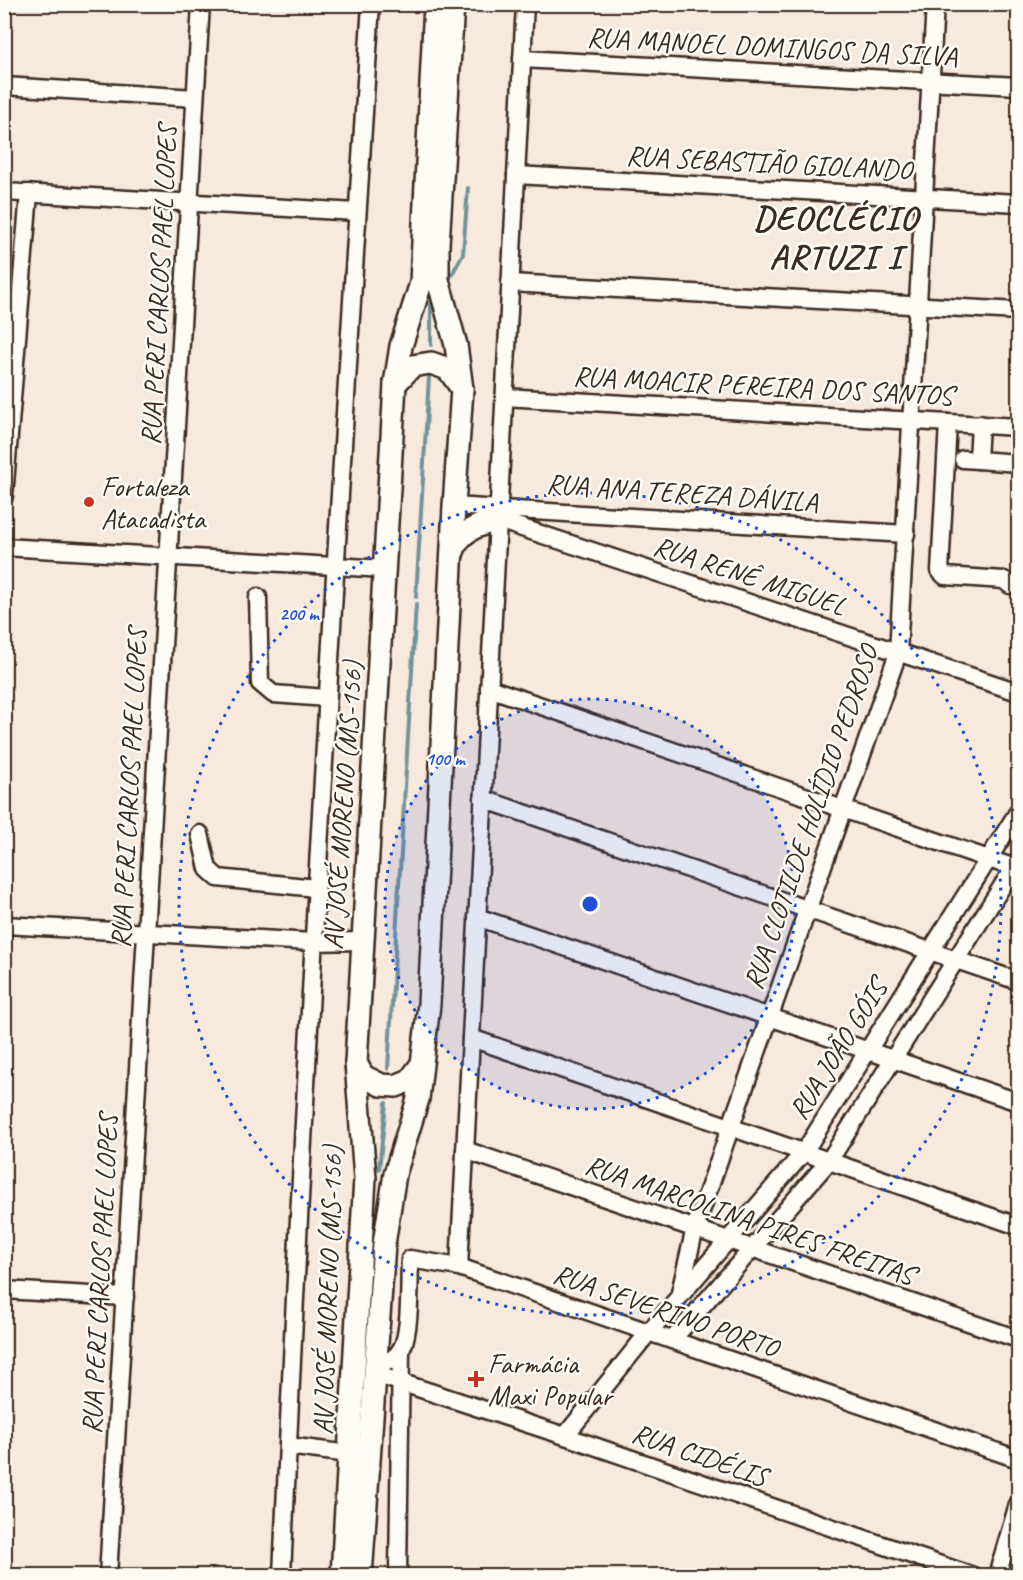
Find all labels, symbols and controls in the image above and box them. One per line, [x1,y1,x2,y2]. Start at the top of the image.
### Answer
street label: RUA MANOEL DOMINGOS DA SILVA [586,19,959,74]
street label: RUA PERI CARLOS PAEL LOPES [133,120,185,446]
street label: RUA SEBASTIÃO GIOLANDO [625,138,916,188]
district label: DEOCLÉCIO ARTUZI I [753,196,922,278]
street label: RUA MOACIR PEREIRA DOS SANTOS [572,358,959,413]
street label: RUA ANA TEREZA DÁVILA [545,466,820,520]
place label: Fortaleza Atacadista [101,469,207,536]
marker: Fortaleza Atacadista [82,495,96,509]
street label: RUA RENÊ MIGUEL [649,528,851,623]
text: 200 m [280,603,320,625]
street label: RUA PERI CARLOS PAEL LOPES [103,623,155,949]
street label: RUA CLOTILDE HOLÍDIO PEDROSO [735,638,887,994]
street label: AV JOSÉ MORENO (MS-156) [315,658,370,951]
text: 100 m [426,748,466,770]
centre of rings [580,894,600,914]
street label: RUA JOÃO GÓIS [781,968,897,1126]
street label: RUA PERI CARLOS PAEL LOPES [74,1109,126,1435]
street label: AV JOSÉ MORENO (MS-156) [305,1143,350,1435]
street label: RUA MARCOLINA PIRES FREITAS [581,1147,924,1294]
street label: RUA SEVERINO PORTO [549,1256,786,1366]
place label: Farmácia Maxi Popular [488,1346,614,1413]
marker: Farmácia Maxi Popular [469,1372,483,1386]
street label: RUA CIDÉLIS [628,1415,775,1495]

